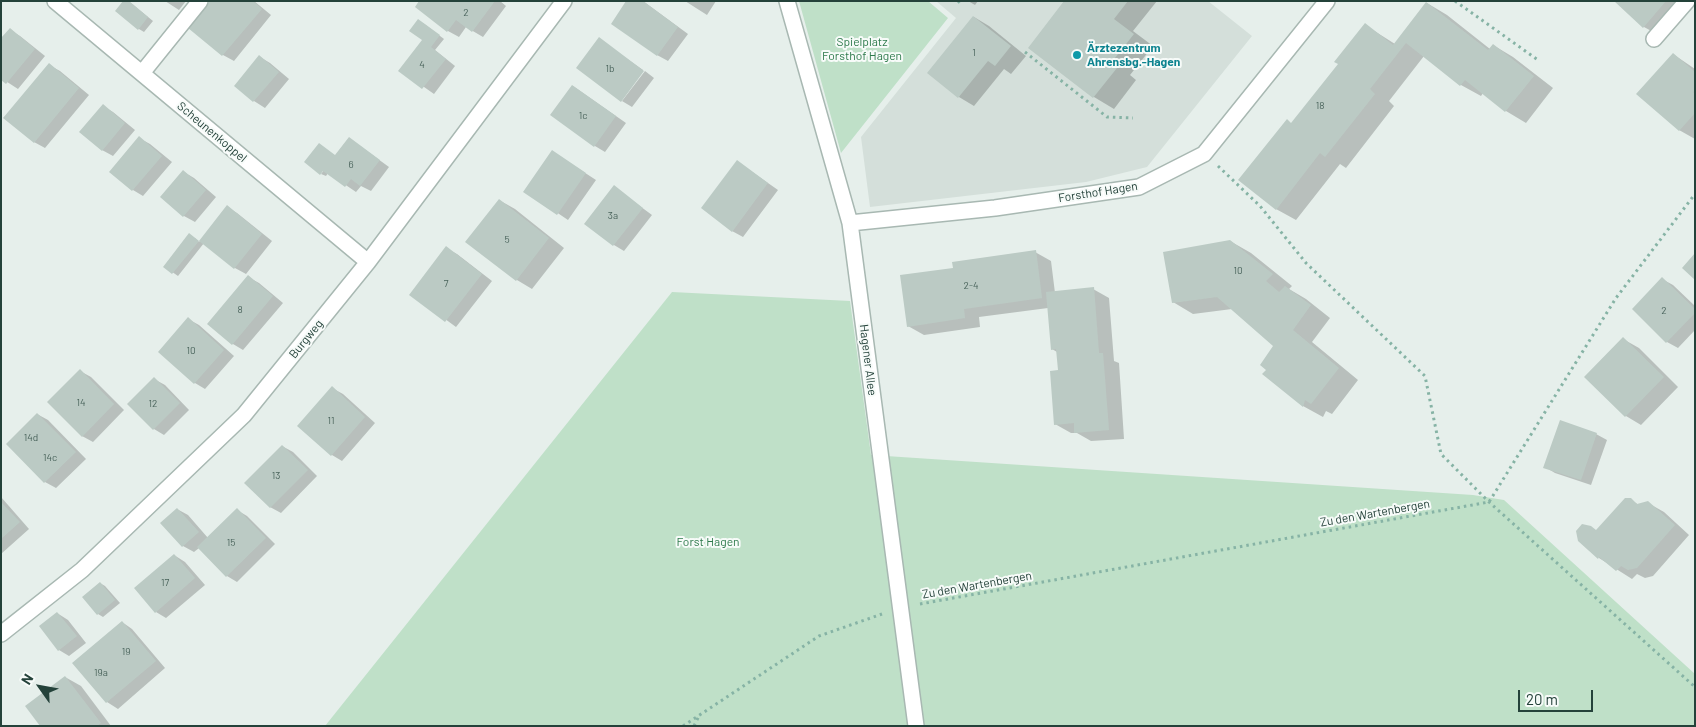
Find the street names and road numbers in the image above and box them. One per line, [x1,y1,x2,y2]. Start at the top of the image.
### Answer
street label: Scheunenkoppel [174,99,250,165]
street label: Forsthof Hagen [1057,179,1139,205]
street label: Burgweg [286,317,326,361]
street label: Hagener Allee [856,323,880,397]
street label: Zu den Wartenbergen [1319,496,1431,530]
street label: Zu den Wartenbergen [921,568,1033,602]

